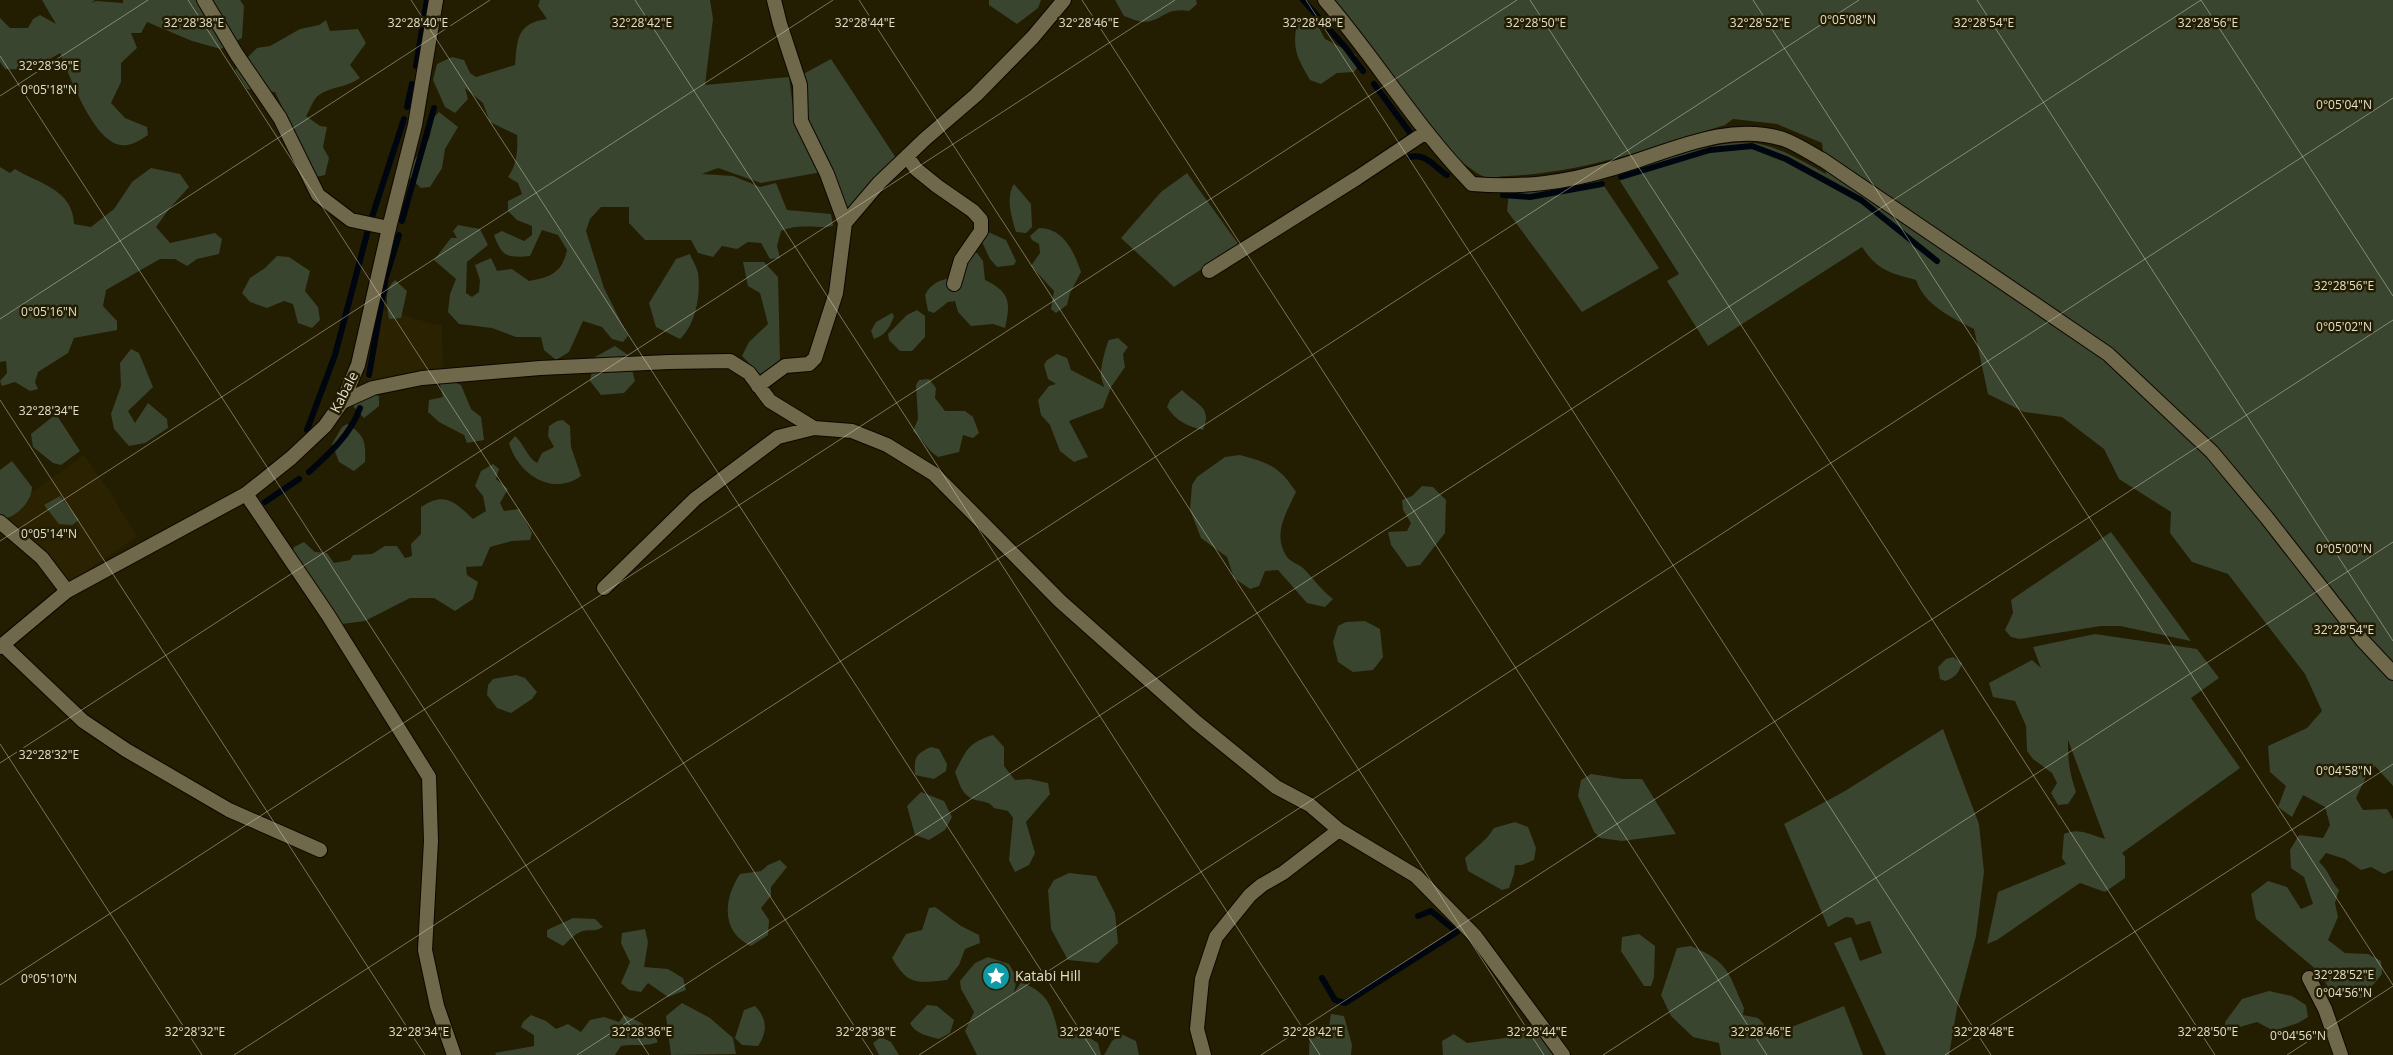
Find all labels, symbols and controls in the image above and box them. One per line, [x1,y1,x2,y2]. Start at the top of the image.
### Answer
text: 0°05'08"N [1820,11,1876,28]
text: 32°28'38"E [164,14,224,31]
text: 32°28'40"E [388,14,448,31]
text: 32°28'42"E [612,14,672,31]
text: 32°28'44"E [835,14,895,31]
text: 32°28'46"E [1059,14,1119,31]
text: 32°28'48"E [1283,14,1343,31]
text: 32°28'50"E [1506,14,1566,31]
text: 32°28'52"E [1730,14,1790,31]
text: 32°28'54"E [1954,14,2014,31]
text: 32°28'56"E [2178,14,2238,31]
text: 32°28'36"E [19,57,79,74]
text: 0°05'18"N [21,81,77,98]
text: 0°05'04"N [2316,96,2372,113]
text: 32°28'56"E [2314,277,2374,294]
text: 0°05'16"N [21,303,77,320]
text: 0°05'02"N [2316,318,2372,335]
street label: Kabale [325,368,362,416]
text: 32°28'34"E [19,402,79,419]
text: 0°05'14"N [21,525,77,542]
text: 0°05'00"N [2316,540,2372,557]
text: 32°28'54"E [2314,621,2374,638]
text: 32°28'32"E [19,746,79,763]
text: 0°04'58"N [2316,762,2372,779]
place icon: Katabi Hill [981,961,1011,991]
place label: Katabi Hill [1015,966,1081,985]
text: 32°28'52"E [2314,966,2374,983]
text: 0°05'10"N [21,970,77,987]
text: 0°04'56"N [2316,984,2372,1001]
text: 32°28'32"E [165,1023,225,1040]
text: 32°28'34"E [389,1023,449,1040]
text: 32°28'36"E [612,1023,672,1040]
text: 32°28'38"E [836,1023,896,1040]
text: 32°28'40"E [1060,1023,1120,1040]
text: 32°28'42"E [1283,1023,1343,1040]
text: 32°28'44"E [1507,1023,1567,1040]
text: 32°28'46"E [1731,1023,1791,1040]
text: 32°28'48"E [1954,1023,2014,1040]
text: 32°28'50"E [2178,1023,2238,1040]
text: 0°04'56"N [2270,1027,2326,1044]

